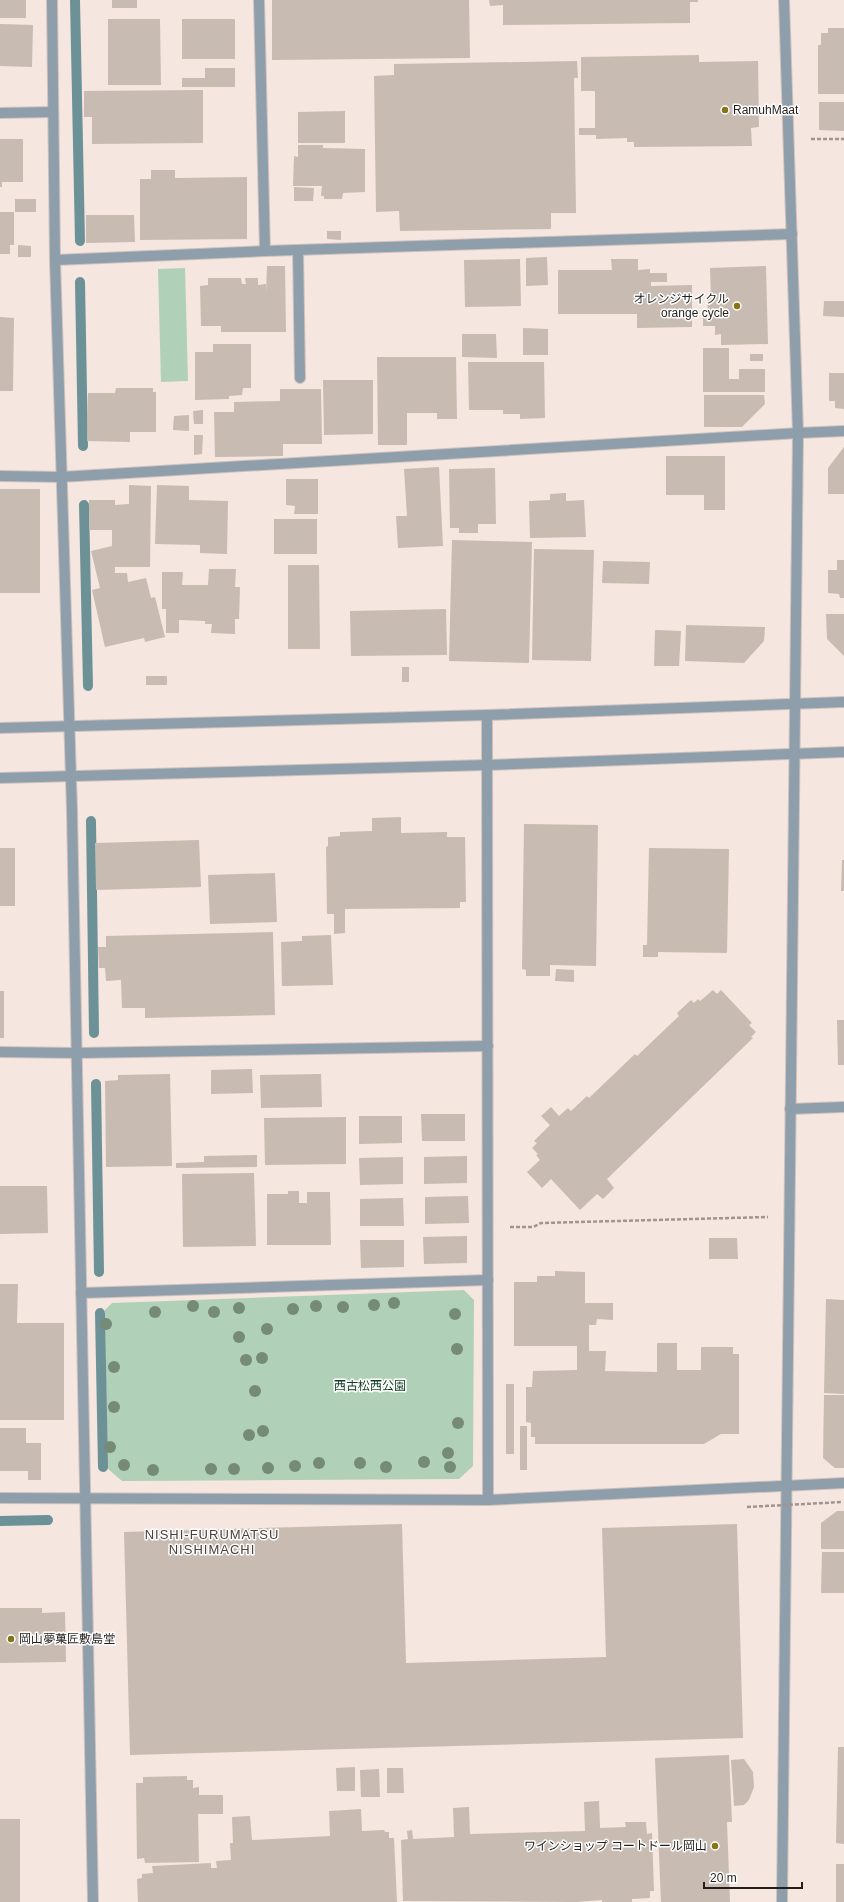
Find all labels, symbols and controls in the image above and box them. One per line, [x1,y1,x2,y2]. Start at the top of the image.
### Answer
place label: RamuhMaat [733,103,799,117]
marker: RamuhMaat [720,105,730,115]
place label: オレンジサイクル orange cycle [634,292,729,320]
marker: オレンジサイクル orange cycle [732,301,742,311]
park label: 西古松西公園 [334,1379,406,1393]
district label: NISHI-FURUMATSU NISHIMACHI [145,1527,279,1557]
place label: 岡山夢菓匠敷島堂 [19,1632,115,1646]
marker: 岡山夢菓匠敷島堂 [6,1634,16,1644]
place label: ワインショップ コートドール岡山 [524,1839,707,1853]
marker: ワインショップ コートドール岡山 [710,1841,720,1851]
scale bar [704,1864,802,1890]
text: 20 m [710,1871,737,1885]

